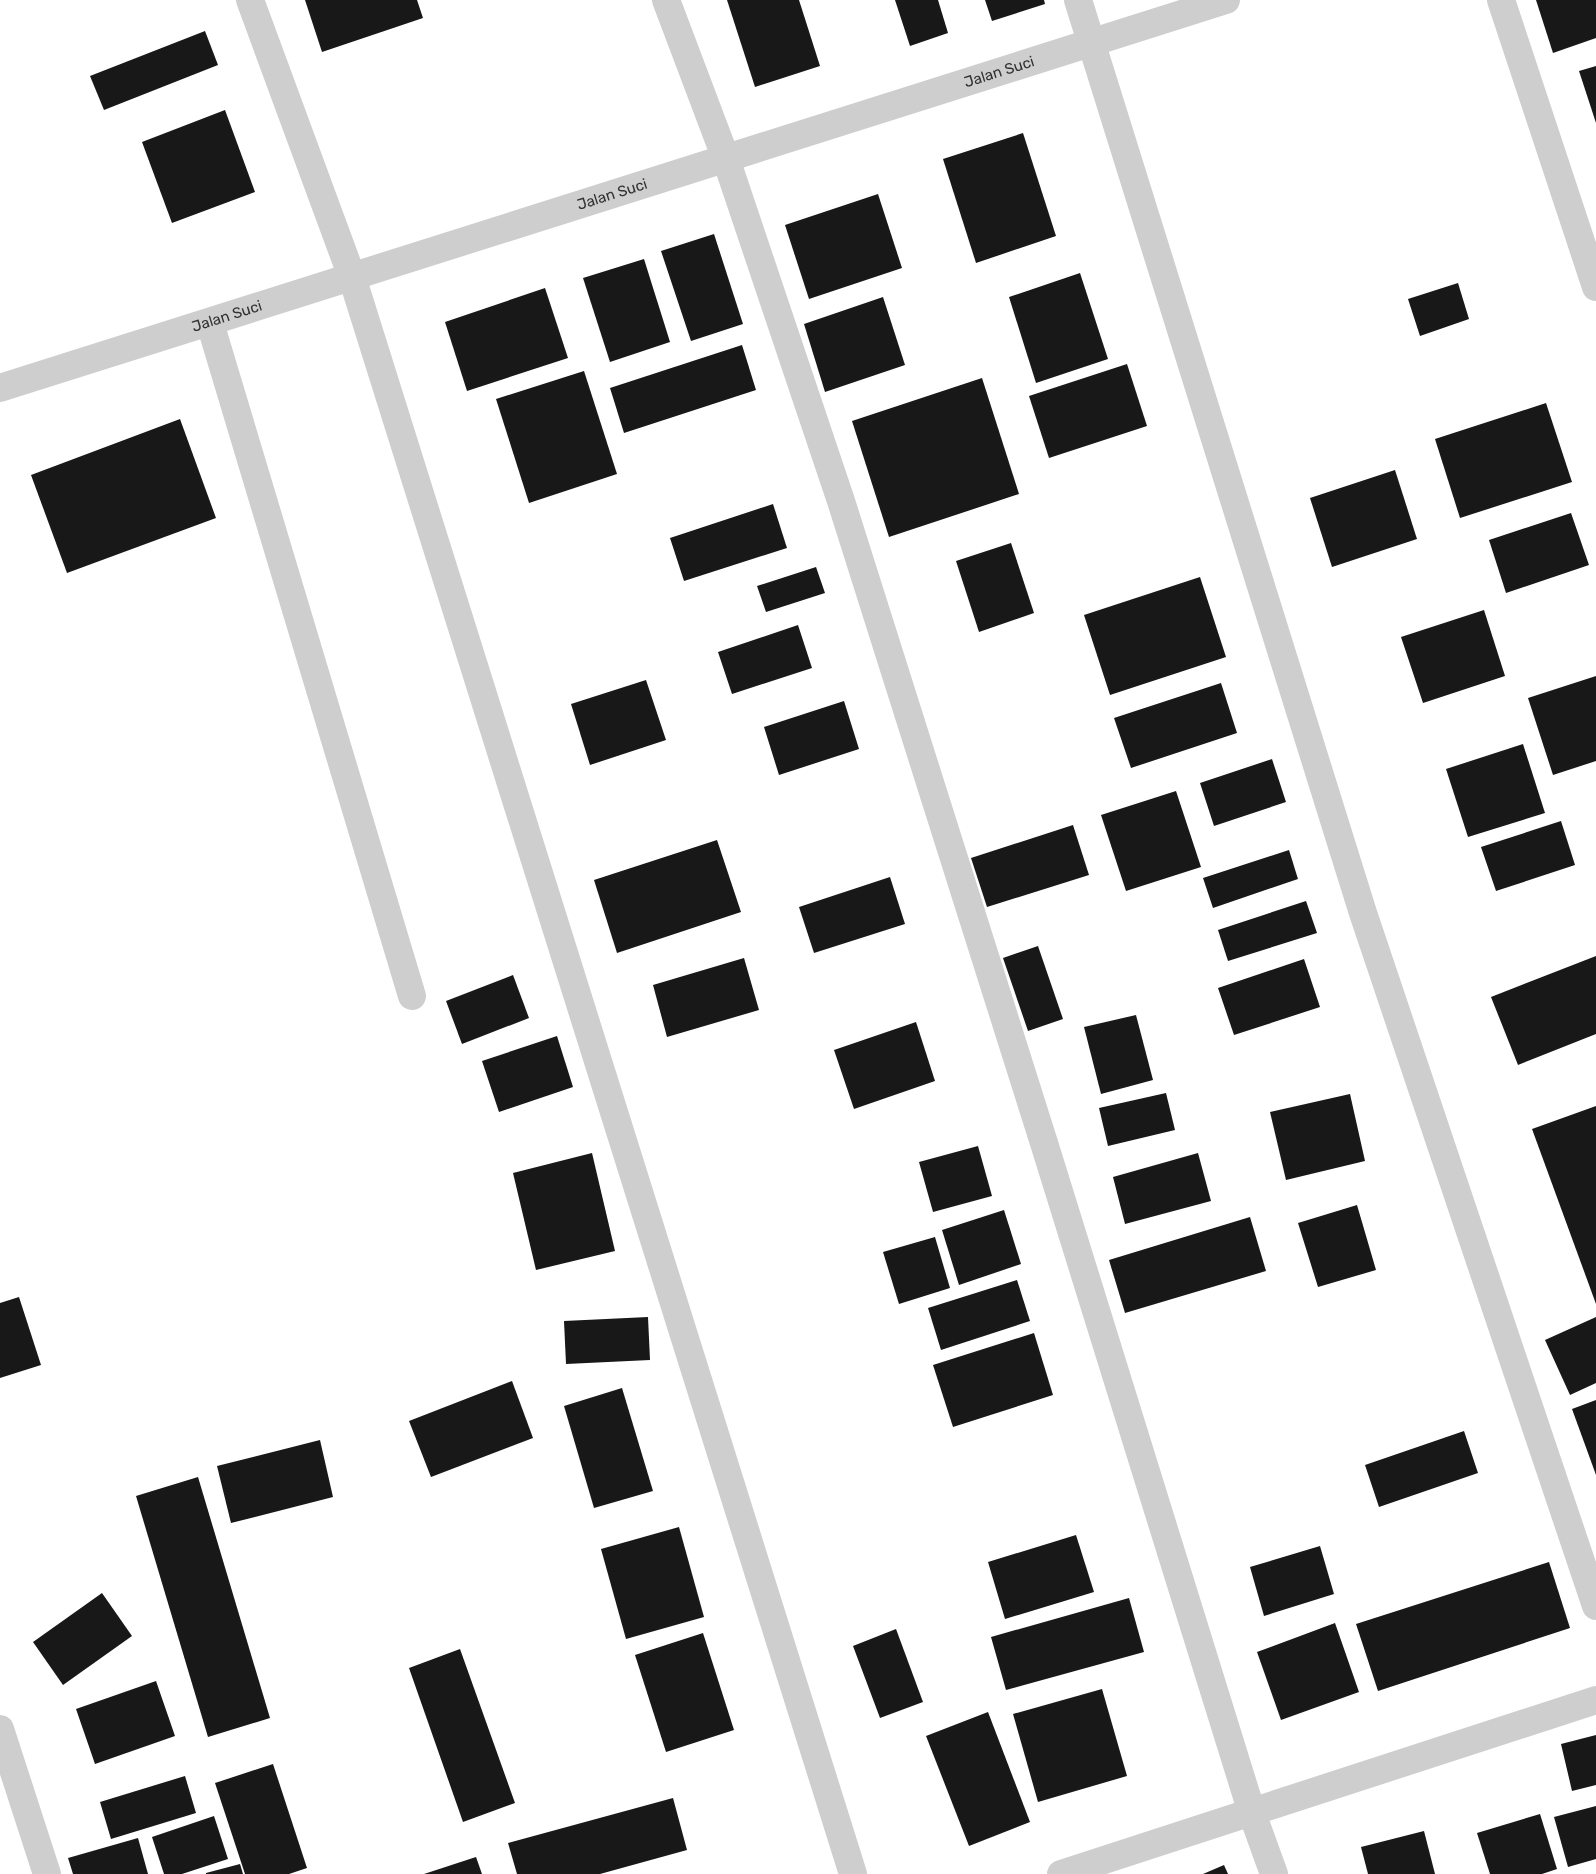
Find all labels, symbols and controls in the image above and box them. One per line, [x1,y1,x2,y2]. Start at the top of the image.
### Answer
street label: Jalan Suci [962,52,1037,91]
street label: Jalan Suci [575,175,649,214]
street label: Jalan Suci [190,297,264,336]

